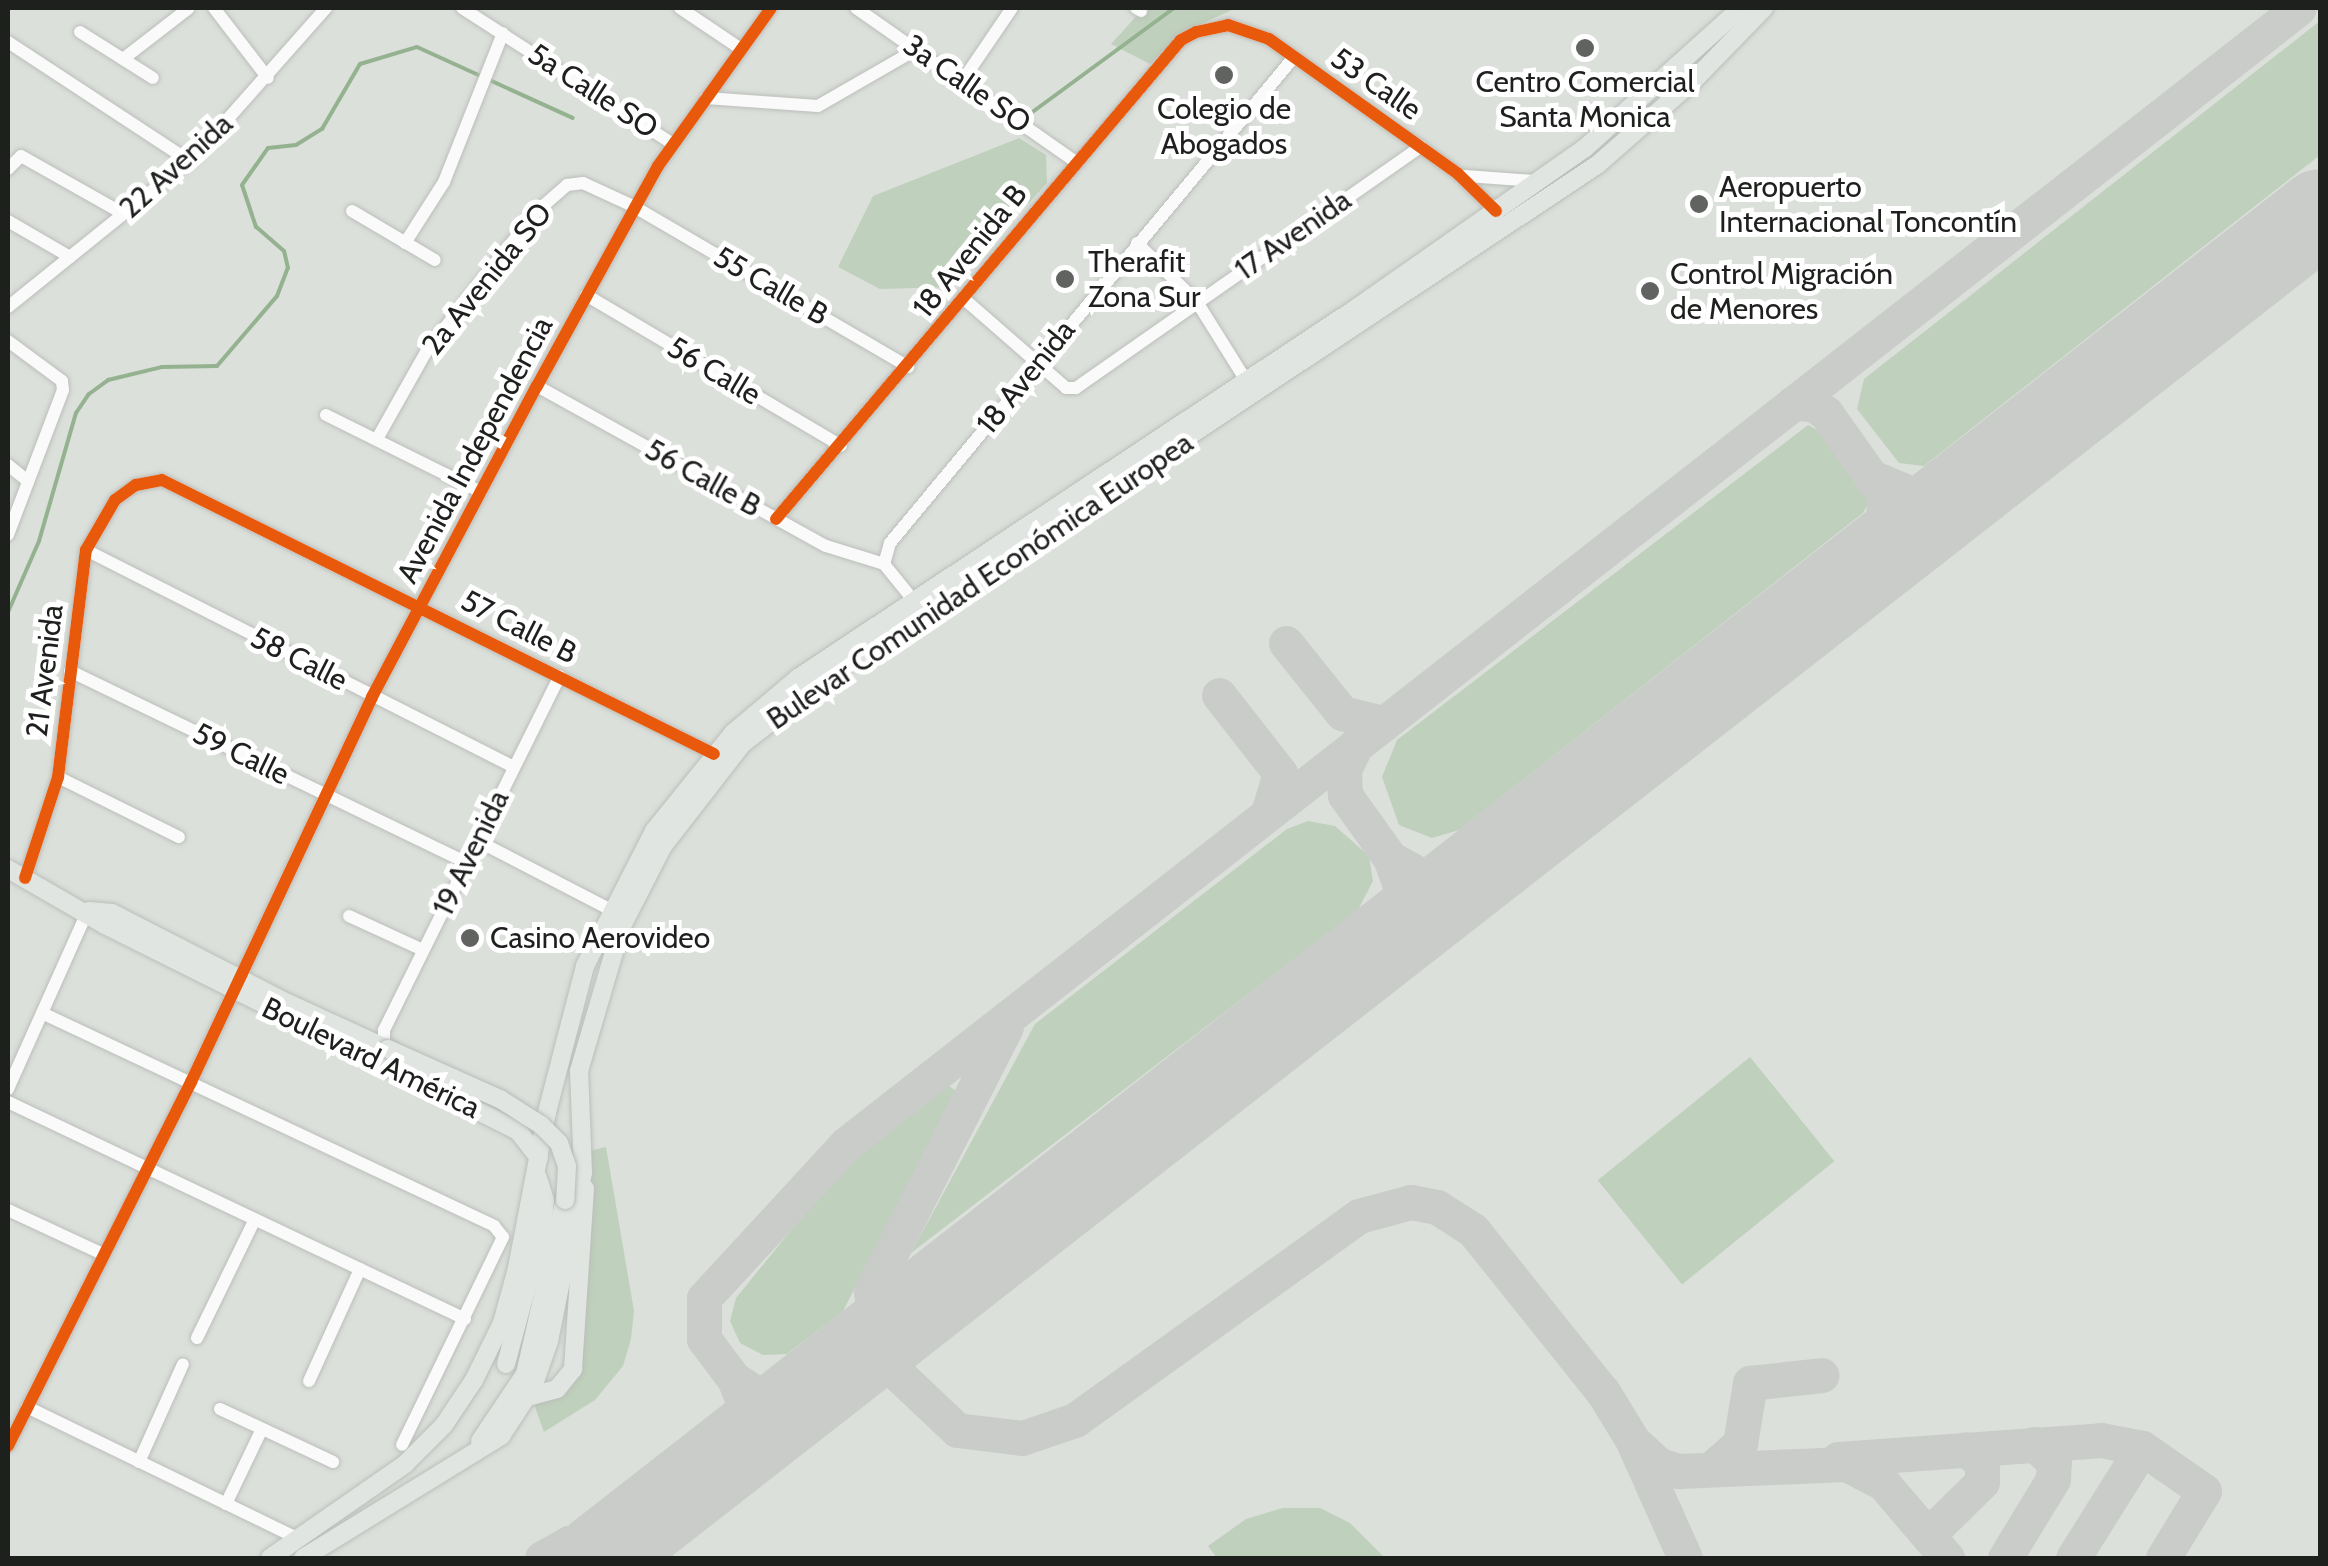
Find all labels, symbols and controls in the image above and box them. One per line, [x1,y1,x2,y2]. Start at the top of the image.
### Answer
street label: 3a Calle SO [896,27,1038,141]
street label: 5a Calle SO [522,36,664,146]
marker: Centro Comercial Santa Monica [1574,37,1596,59]
street label: 53 Calle [1324,40,1428,128]
marker: Colegio de Abogados [1213,64,1235,86]
place label: Centro Comercial Santa Monica [1475,64,1695,134]
place label: Colegio de Abogados [1157,91,1291,162]
street label: 22 Avenida [112,106,240,226]
place label: Aeropuerto Internacional Toncontín [1719,169,2017,240]
street label: 18 Avenida B [905,177,1035,325]
street label: 17 Avenida [1228,182,1358,288]
marker: Aeropuerto Internacional Toncontín [1688,193,1710,215]
street label: 2a Avenida SO [415,196,559,362]
street label: 55 Calle B [707,239,835,333]
place label: Therafit Zona Sur [1088,244,1201,314]
place label: Control Migración de Menores [1670,256,1893,326]
marker: Therafit Zona Sur [1052,266,1078,292]
marker: Control Migración de Menores [1639,280,1661,302]
street label: Avenida Independencia [390,311,560,589]
street label: 18 Avenida [969,313,1083,441]
street label: 56 Calle [661,329,767,413]
street label: Bulevar Comunidad Económica Europea [760,425,1200,737]
street label: 56 Calle B [639,431,767,525]
street label: 57 Calle B [455,583,583,671]
street label: 21 Avenida [19,602,71,740]
street label: 58 Calle [245,619,353,699]
street label: 59 Calle [187,715,295,793]
street label: 19 Avenida [425,784,517,922]
place label: Casino Aerovideo [490,920,710,956]
marker: Casino Aerovideo [459,927,481,949]
street label: Boulevard América [256,990,486,1126]

